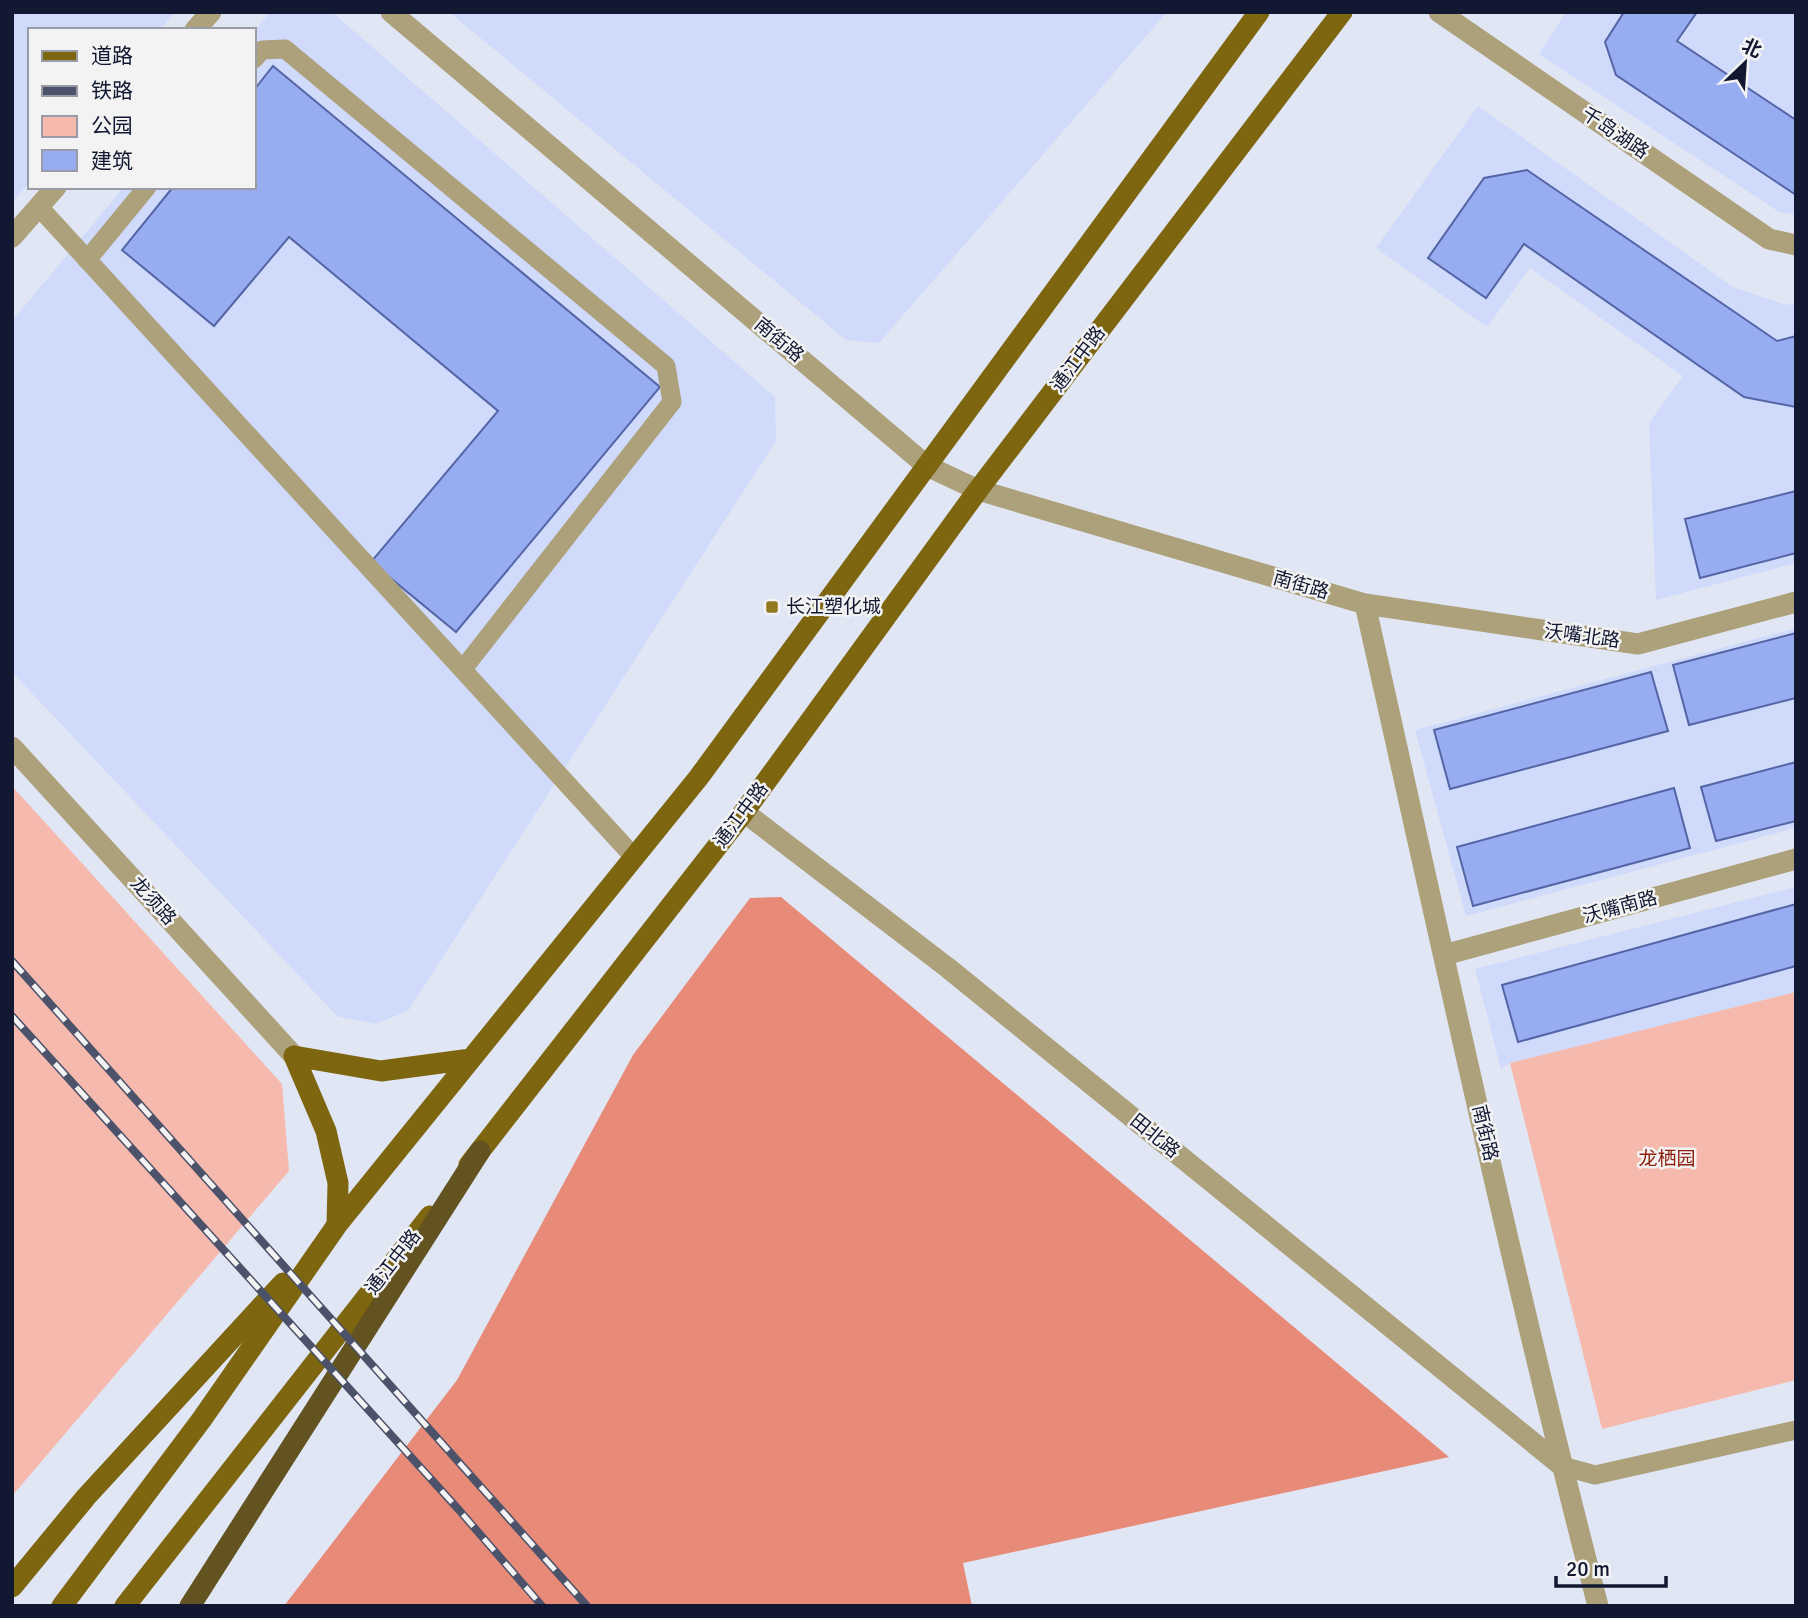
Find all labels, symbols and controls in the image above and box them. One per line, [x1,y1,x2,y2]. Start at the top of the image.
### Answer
legend [28,28,256,189]
north arrow [1710,28,1780,98]
text: 北 [1738,34,1765,63]
text: 道路 [91,43,133,69]
text: 铁路 [91,78,133,104]
street label: 千岛湖路 [1577,102,1653,164]
text: 公园 [91,113,133,139]
text: 建筑 [91,148,133,174]
street label: 南街路 [749,312,809,368]
street label: 通江中路 [1046,321,1110,397]
street label: 南街路 [1270,566,1332,604]
place label: 长江塑化城 [786,595,881,619]
marker: 长江塑化城 [764,599,780,615]
street label: 沃嘴北路 [1543,619,1621,653]
street label: 通江中路 [709,777,773,853]
street label: 龙须路 [125,872,181,930]
street label: 沃嘴南路 [1580,886,1660,928]
street label: 南街路 [1467,1103,1503,1163]
street label: 田北路 [1125,1109,1185,1163]
park label: 龙栖园 [1638,1147,1696,1171]
street label: 通江中路 [360,1225,426,1299]
scale bar [1556,1544,1666,1588]
text: 20 m [1566,1556,1610,1582]

